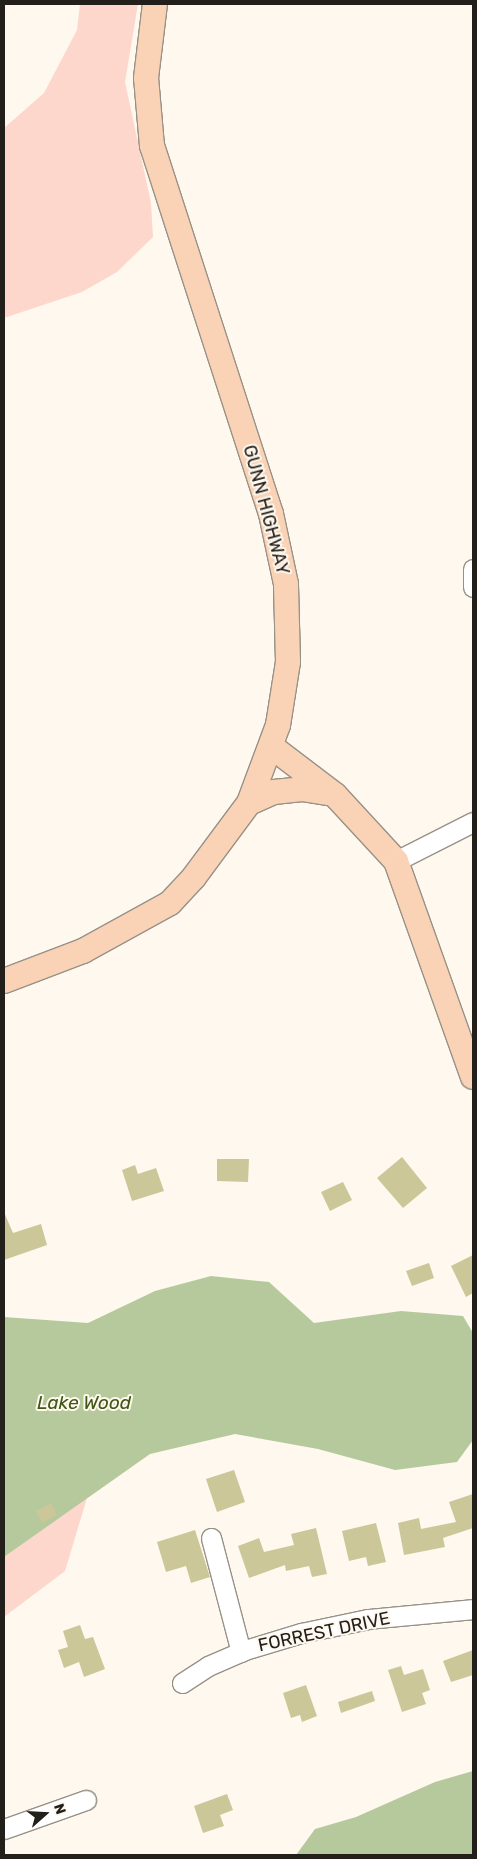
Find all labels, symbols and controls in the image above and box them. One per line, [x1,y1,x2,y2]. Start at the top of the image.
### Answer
street label: GUNN HIGHWAY [238,443,294,577]
water label: Lake Wood [37,1392,131,1414]
street label: FORREST DRIVE [256,1607,392,1657]
north arrow [20,1789,70,1839]
text: N [50,1801,69,1816]

